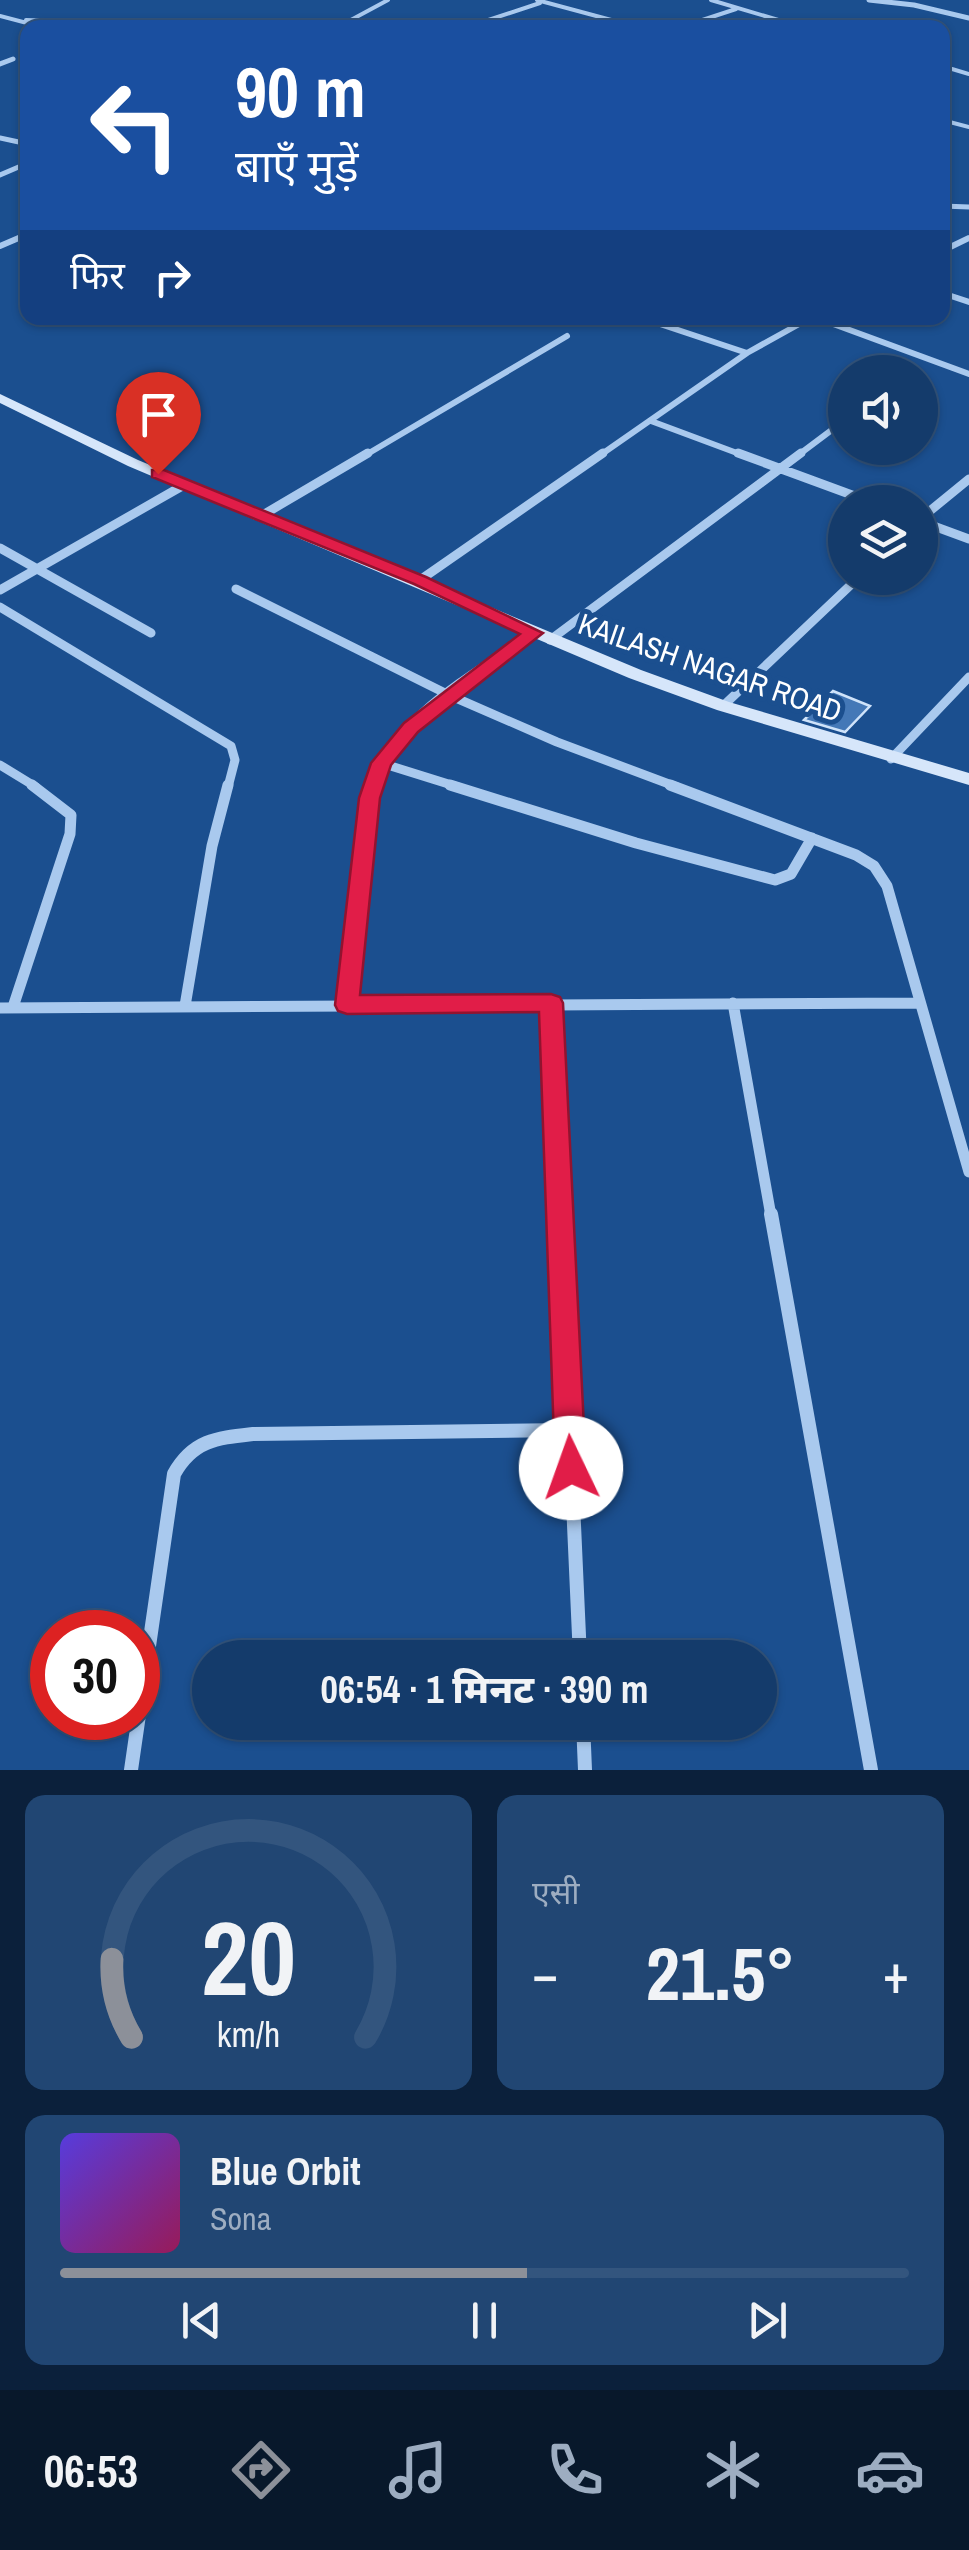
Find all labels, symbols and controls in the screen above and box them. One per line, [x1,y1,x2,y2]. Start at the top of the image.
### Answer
text: 90 m [235,45,366,139]
icon: left [70,60,200,190]
text: बाएँ मुड़ें [235,135,358,196]
text: फिर [70,250,125,301]
icon: right [145,250,200,305]
map controls [828,355,938,595]
button: sound [828,355,938,465]
pin [116,372,201,475]
icon: arrive [131,387,186,442]
button: layers [828,485,938,595]
street label: KAILASH NAGAR ROAD [573,603,847,731]
position arrow [519,1416,623,1520]
speed limit sign: 30 [30,1610,160,1740]
text: 06:54 · 1 मिनट · 390 m [321,1664,648,1715]
text: एसी [532,1871,580,1914]
text: 20 [201,1887,296,2027]
text: 21.5° [646,1922,795,2023]
text: − [532,1936,558,2010]
text: + [883,1936,909,2010]
text: km/h [217,2010,280,2058]
text: Blue Orbit [210,2146,361,2197]
text: Sona [210,2197,271,2240]
icon: previous [174,2293,229,2348]
icon: pause [457,2293,512,2348]
icon: next [740,2293,795,2348]
icon: directions [226,2435,296,2505]
icon: music [383,2435,453,2505]
icon: phone [540,2435,610,2505]
icon: climate [698,2435,768,2505]
icon: car [855,2435,925,2505]
text: 06:53 [44,2440,138,2501]

